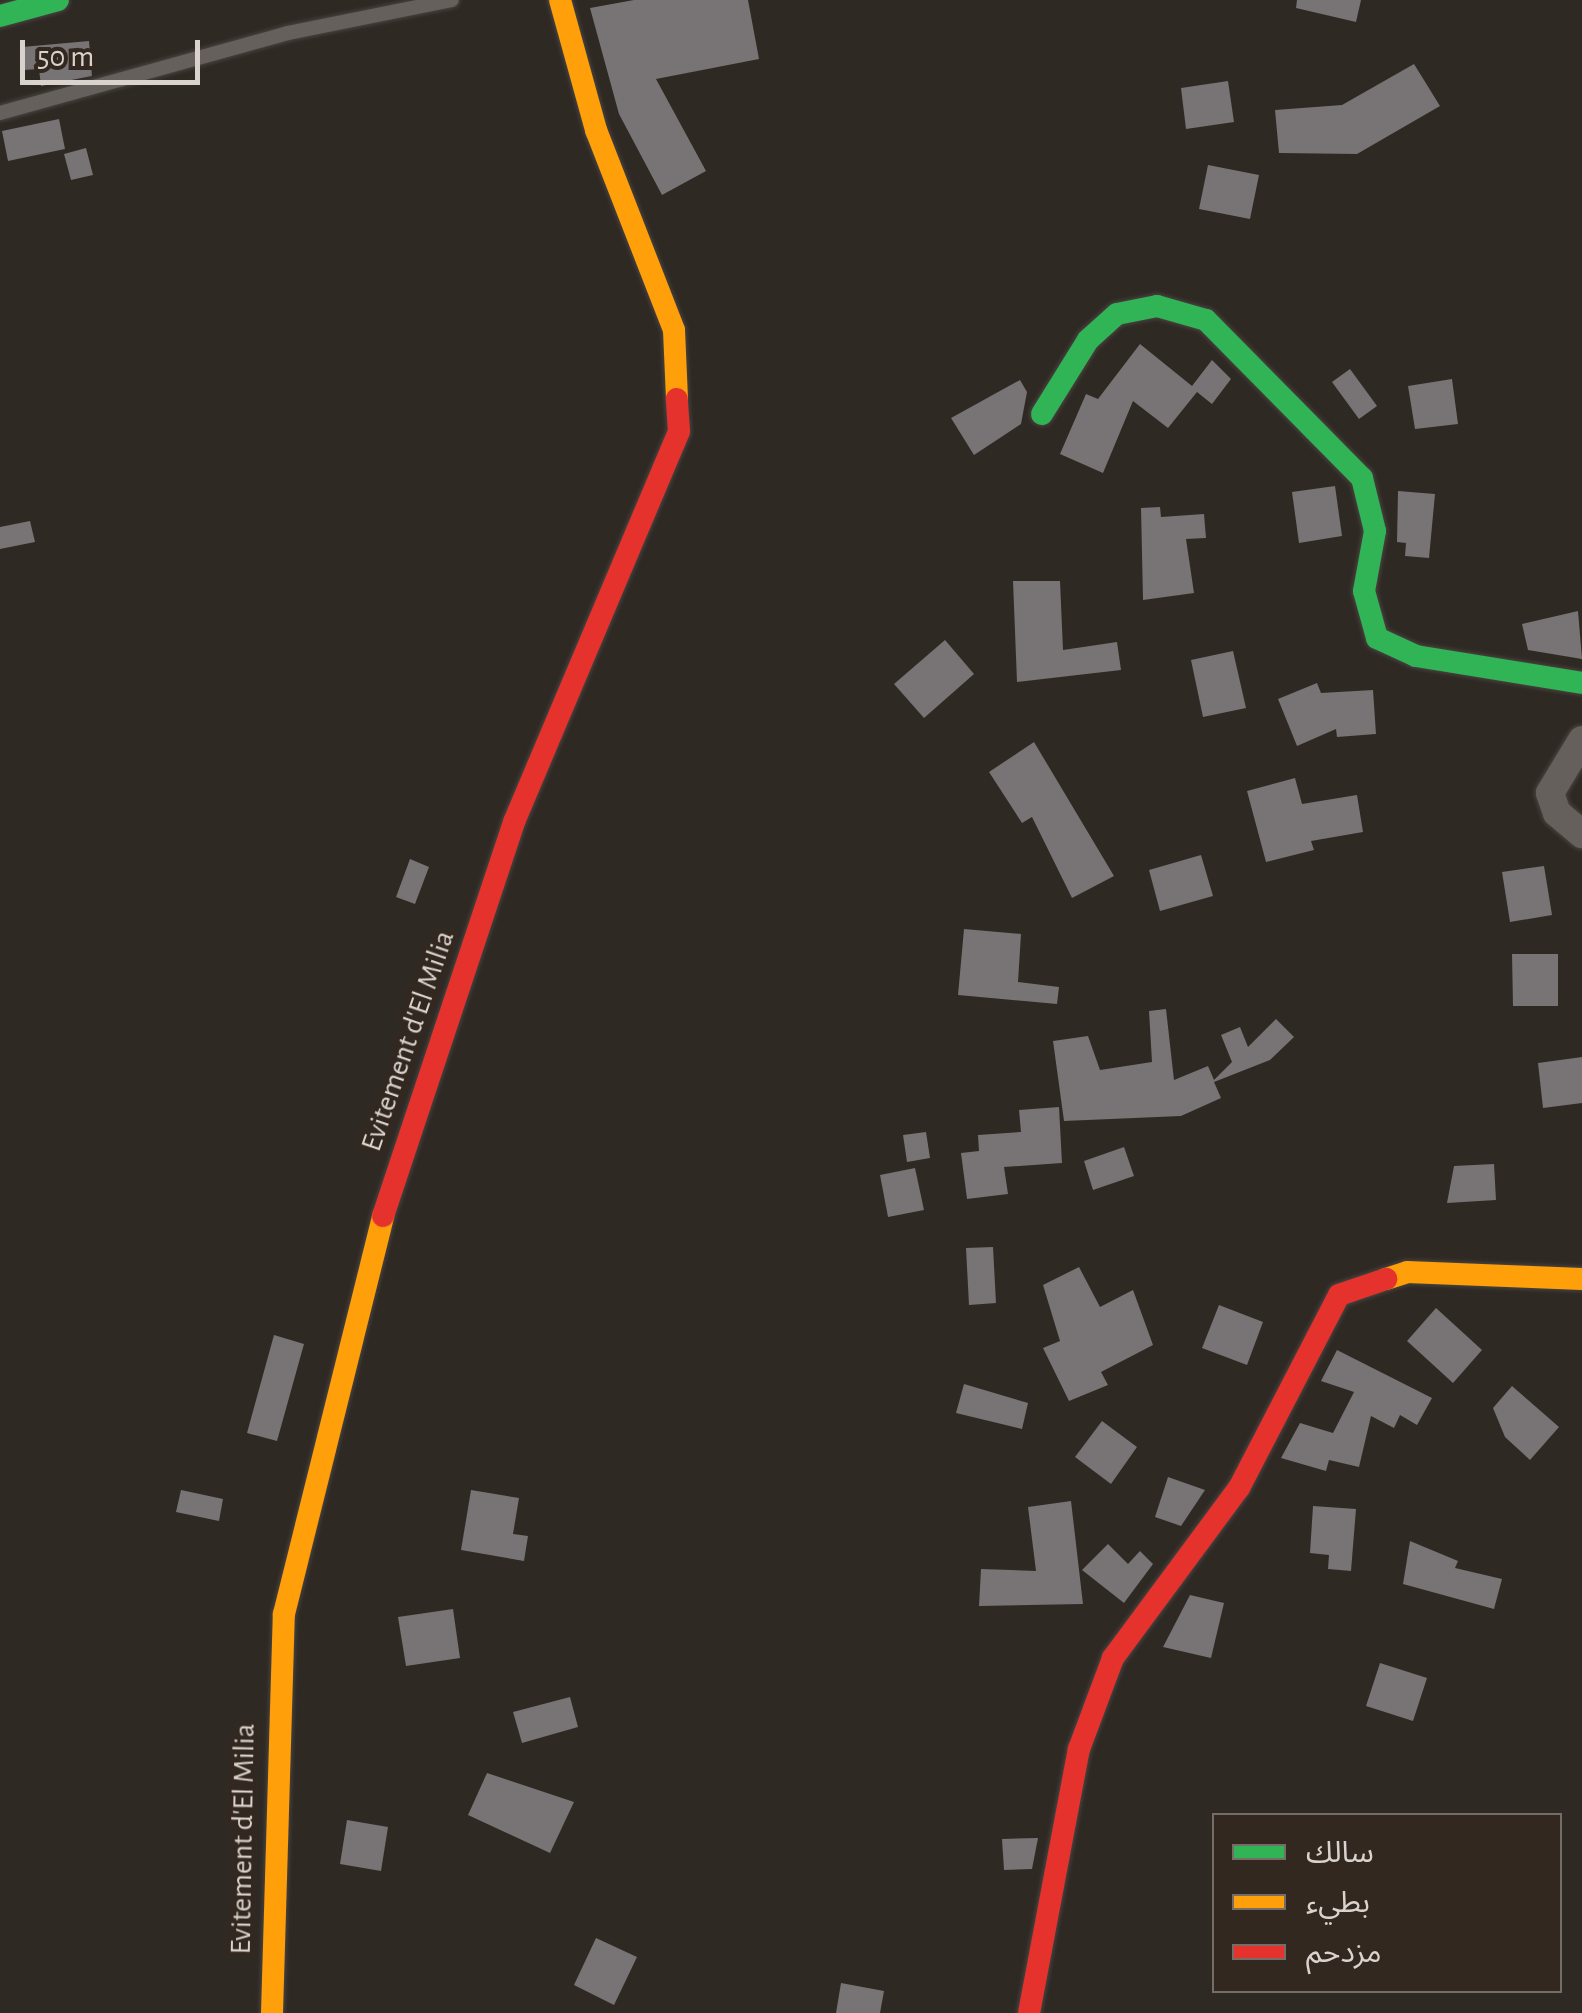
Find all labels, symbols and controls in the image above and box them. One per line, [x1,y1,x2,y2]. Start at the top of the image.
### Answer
scale bar [25,20,205,82]
text: 50 m [37,42,94,72]
street label: Evitement d'El Milia [353,926,463,1156]
street label: Evitement d'El Milia [223,1723,263,1955]
legend [1212,1813,1562,1993]
text: سالك [1306,1838,1374,1868]
text: بطيء [1306,1888,1370,1918]
text: مزدحم [1306,1938,1382,1968]

